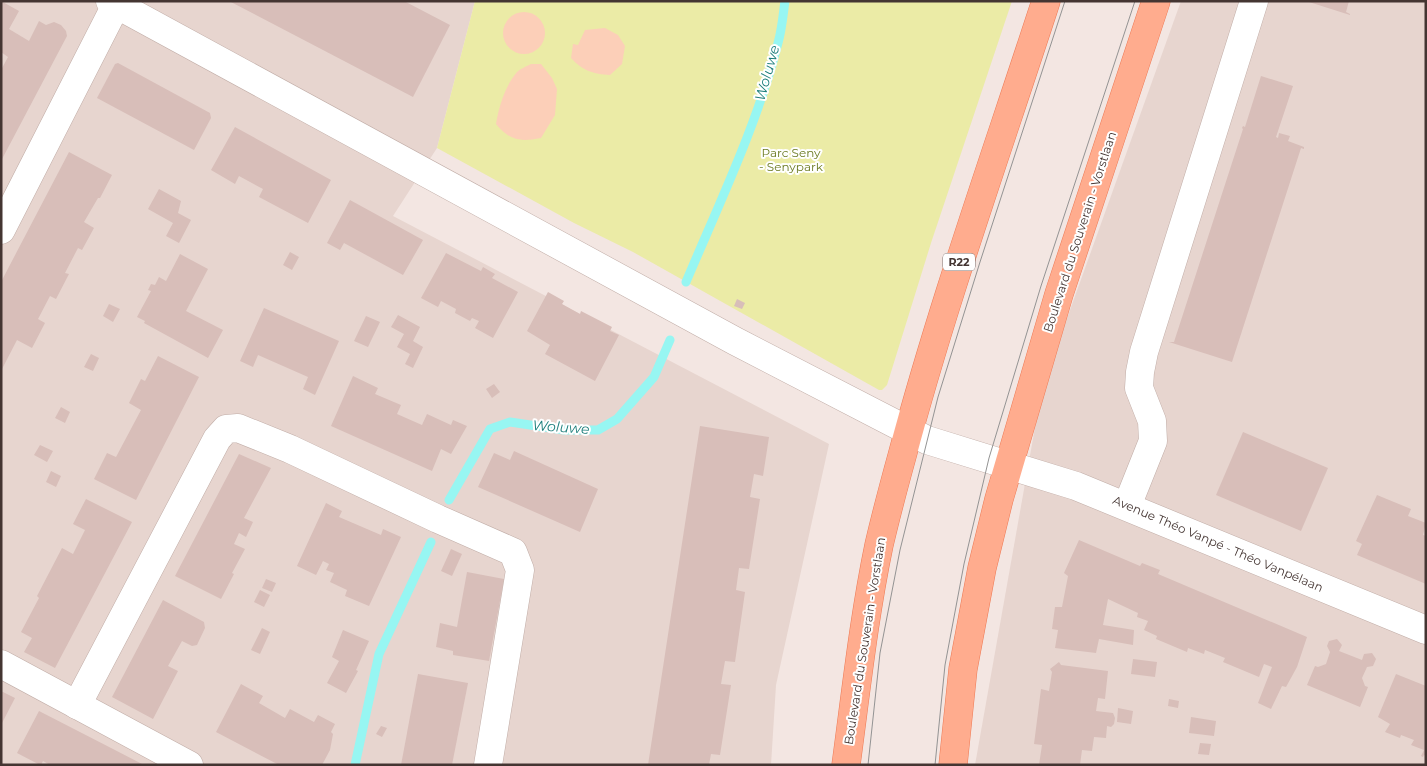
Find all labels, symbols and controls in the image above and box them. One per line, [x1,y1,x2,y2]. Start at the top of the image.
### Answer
water label: Woluwe [750,43,784,103]
street label: Boulevard du Souverain - Vorstlaan [1040,130,1119,334]
park label: Parc Seny - Senypark [759,145,824,174]
road number: R22 [943,253,975,270]
water label: Woluwe [532,416,590,438]
street label: Avenue Théo Vanpé - Théo Vanpélaan [1111,492,1326,595]
street label: Boulevard du Souverain - Vorstlaan [841,536,888,746]

